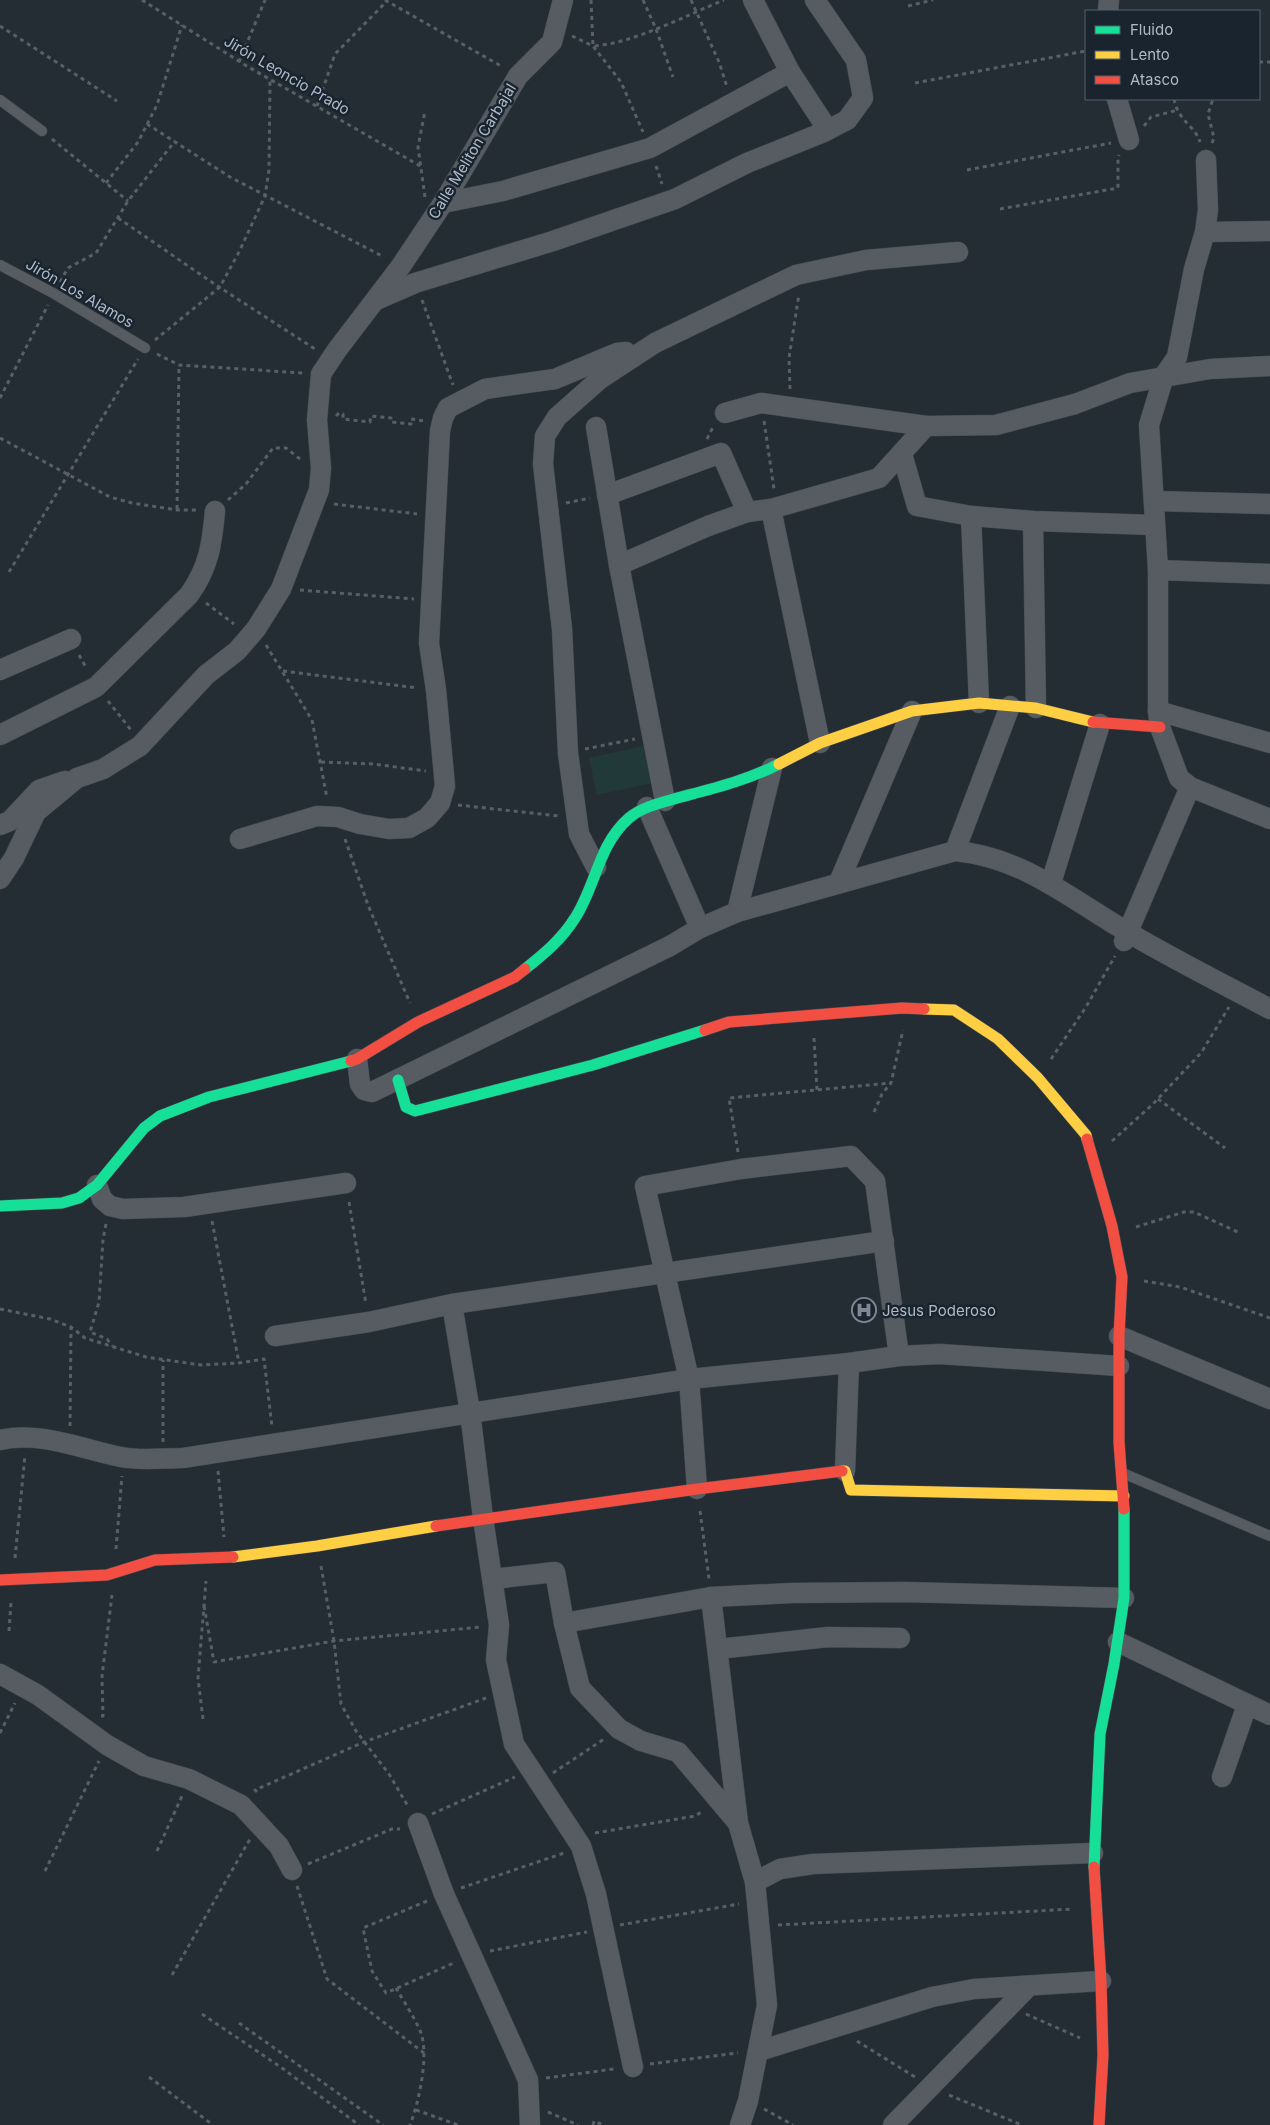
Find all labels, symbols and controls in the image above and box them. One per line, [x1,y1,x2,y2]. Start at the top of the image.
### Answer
legend [1085,10,1260,100]
text: Fluido [1130,20,1173,39]
street label: Jirón Leoncio Prado [221,31,353,119]
text: Lento [1130,45,1170,64]
text: Atasco [1130,70,1179,89]
street label: Calle Meliton Carbajal [424,80,520,222]
street label: Jirón Los Alamos [23,254,138,332]
hospital icon: Jesus Poderoso [851,1297,877,1323]
place label: Jesus Poderoso [882,1301,996,1320]

